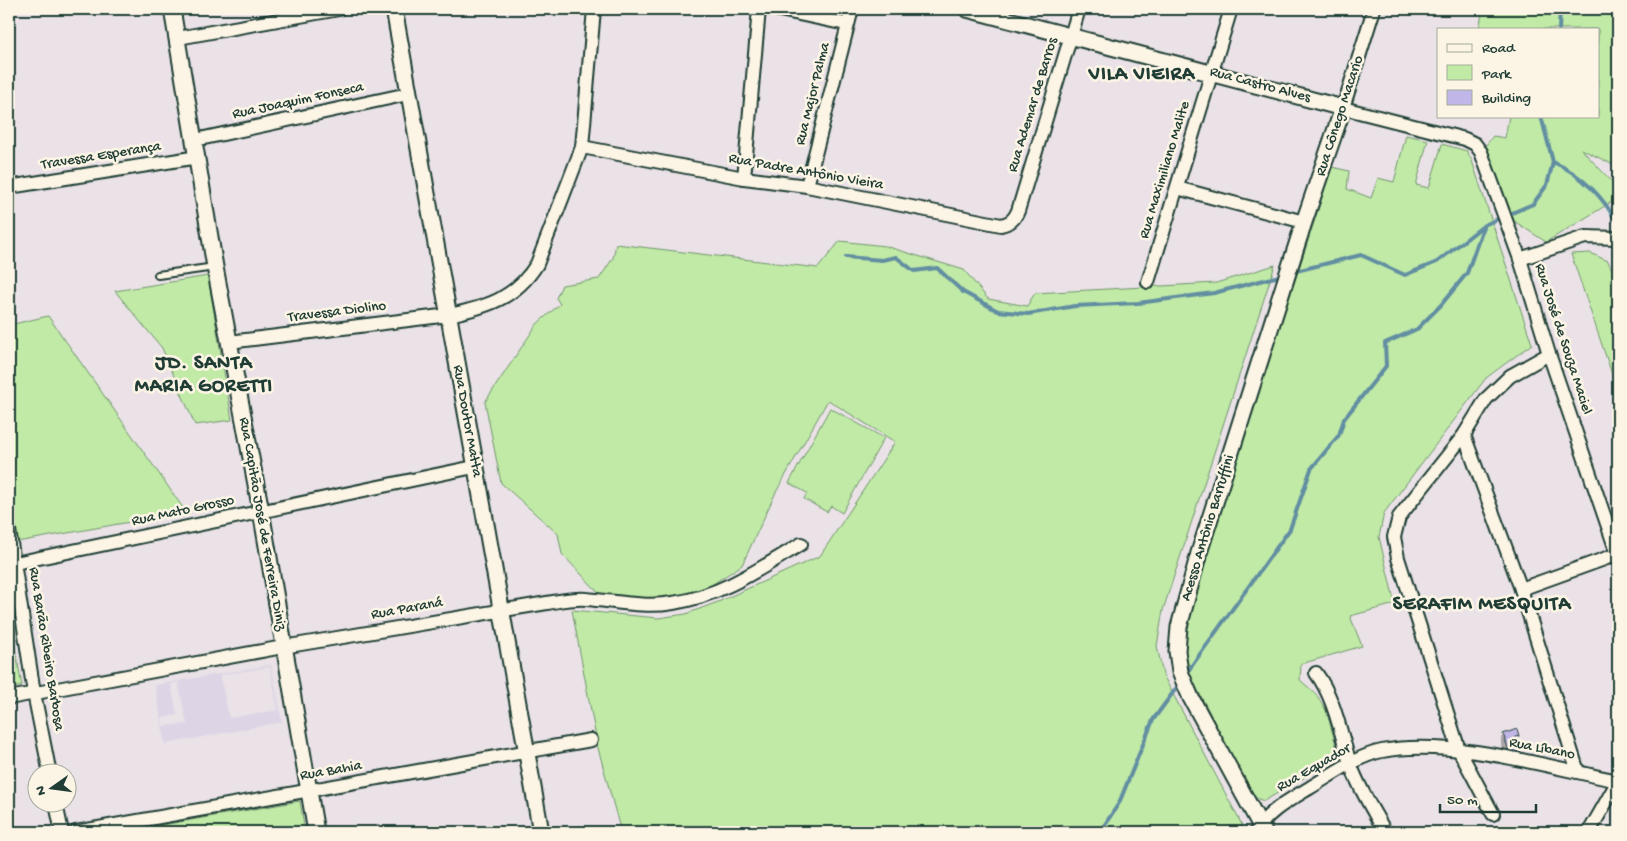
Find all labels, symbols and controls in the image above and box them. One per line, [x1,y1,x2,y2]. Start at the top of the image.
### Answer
legend [1437,28,1600,118]
street label: Rua Ademar de Barros [1004,35,1062,175]
street label: Rua Major Palma [792,40,835,147]
text: Road [1482,40,1516,58]
street label: Rua Cônego Macario [1312,53,1368,179]
street label: Rua Castro Alves [1208,63,1313,107]
district label: VILA VIEIRA [1088,64,1196,87]
text: Park [1481,66,1512,84]
street label: Rua Joaquim Fonseca [231,78,366,124]
text: Building [1481,90,1531,108]
street label: Rua Maximiliano Malite [1135,99,1195,241]
street label: Travessa Esperança [39,138,163,175]
street label: Rua Padre Antônio Vieira [727,150,885,195]
street label: Rua José de Souza Maciel [1530,261,1596,417]
street label: Travessa Diolino [286,297,387,327]
district label: JD. SANTA MARIA GORETTI [135,353,273,399]
street label: Rua Doutor Matta [448,364,486,479]
street label: Rua Capitão José de Ferreira Diniz [234,416,290,633]
street label: Acesso Antônio Barruffini [1177,453,1239,603]
street label: Rua Mato Grosso [130,491,236,531]
street label: Rua Barão Ribeiro Barbosa [24,566,68,733]
street label: Rua Paraná [370,594,445,624]
district label: SERAFIM MESQUITA [1393,594,1572,617]
street label: Rua Líbano [1508,734,1577,764]
street label: Rua Equador [1274,739,1356,796]
street label: Rua Bahia [299,757,364,785]
north arrow [28,764,78,814]
scale bar [1440,781,1536,813]
text: N [32,784,51,797]
text: 50 m [1447,792,1478,810]

